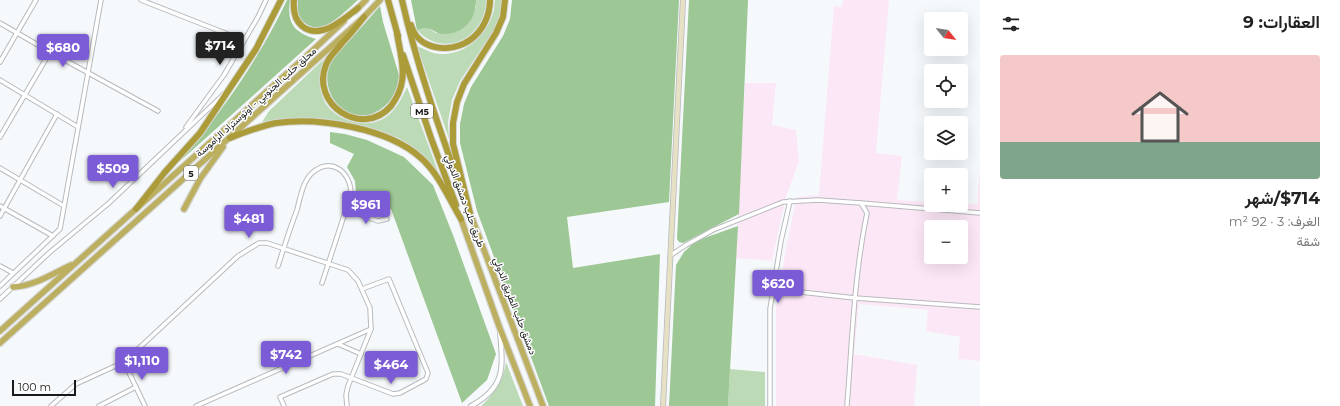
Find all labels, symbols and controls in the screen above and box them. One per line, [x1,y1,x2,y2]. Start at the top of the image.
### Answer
north arrow [924,12,968,56]
map controls [924,12,968,264]
text: العقارات: 9 [1243,12,1320,32]
icon: filters [1000,13,1022,35]
pin: $714 [196,32,244,66]
pin: $680 [39,34,87,68]
text: $714 [205,37,235,53]
text: $680 [46,39,80,55]
street label: محلق حلب الجنوبي - اوتوستراد الراموسة [193,44,320,161]
button: locate [924,64,968,108]
icon: home [1124,81,1196,153]
road number: M5 [411,104,433,118]
button: layers [924,116,968,160]
street label: طريق حلب دمشق الدولي [440,153,488,250]
pin: $509 [89,155,137,189]
text: $509 [96,160,130,176]
road number: 5 [184,166,198,180]
button: + [924,168,968,212]
text: $714/شهر [1245,188,1320,208]
pin: $961 [342,191,390,225]
text: $961 [351,196,381,212]
pin: $481 [225,205,273,239]
text: $481 [233,210,265,226]
text: الغرف: 3 · 92 m² [1229,213,1320,229]
button: − [924,220,968,264]
text: شقة [1297,233,1320,249]
street label: دمشق حلب الطريق الدولي [489,255,540,358]
pin: $620 [754,270,802,304]
text: $620 [761,275,795,291]
pin: $742 [262,341,310,375]
text: $742 [270,346,302,362]
pin: $1,110 [109,347,175,381]
pin: $464 [367,351,415,385]
text: $1,110 [124,352,160,368]
text: $464 [374,356,408,372]
scale bar [12,378,76,397]
text: 100 m [18,380,51,394]

